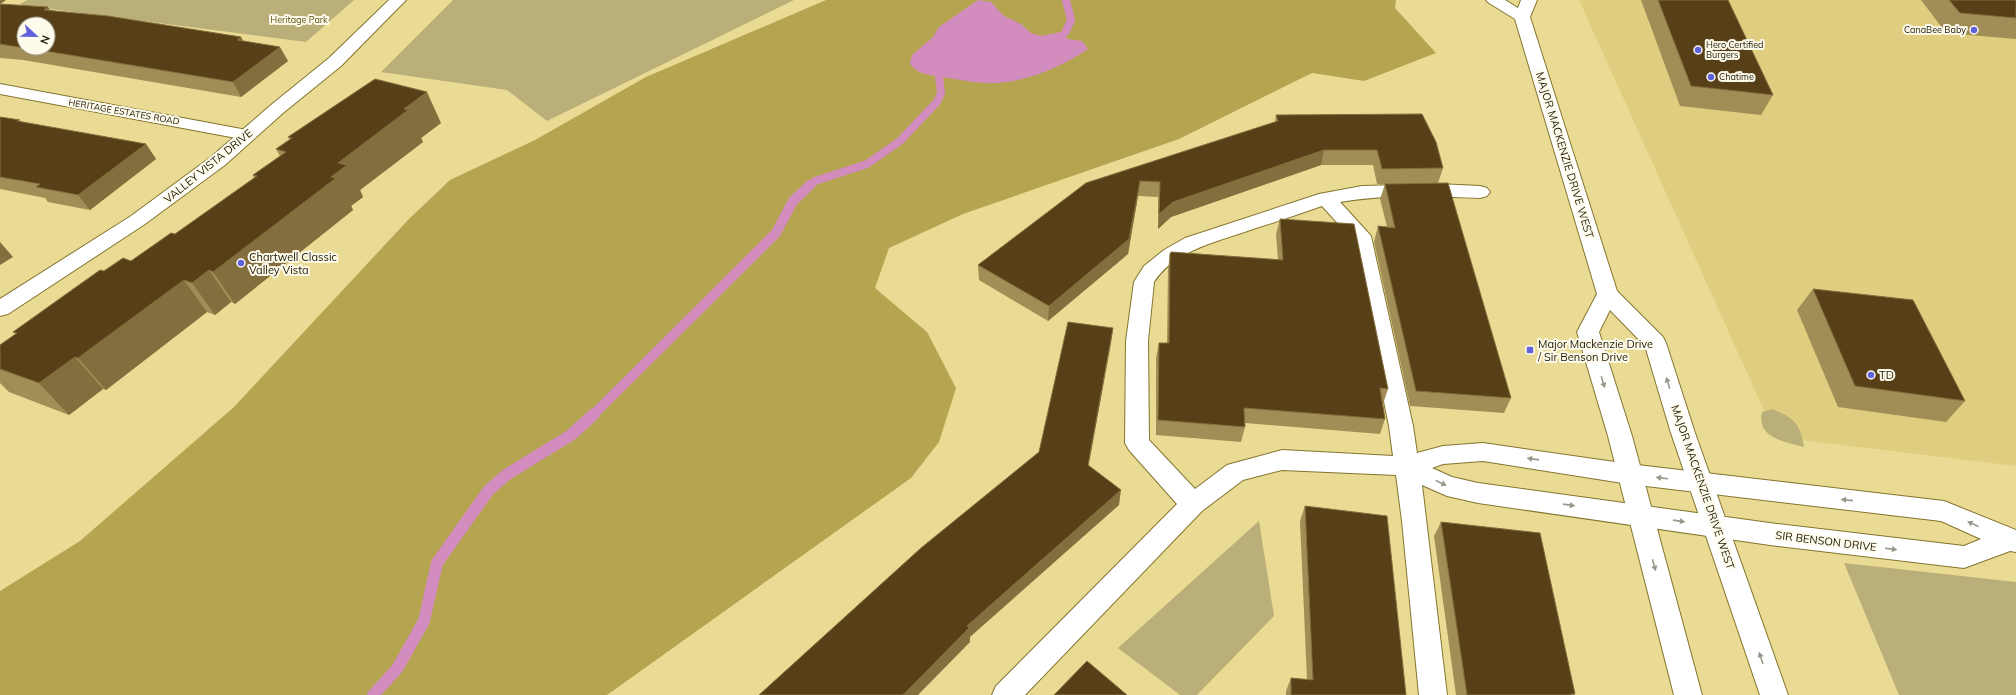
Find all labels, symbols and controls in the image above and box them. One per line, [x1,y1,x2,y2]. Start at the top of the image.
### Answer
park label: Heritage Park [270,14,328,25]
north arrow [16,16,56,56]
place label: CanaBee Baby [1904,24,1966,36]
marker: CanaBee Baby [1969,25,1979,35]
text: N [37,33,53,46]
place label: Hero Certified Burgers [1706,39,1763,60]
marker: Hero Certified Burgers [1693,45,1703,55]
street label: MAJOR MACKENZIE DRIVE WEST [1533,70,1597,240]
place label: Chatime [1719,71,1754,82]
marker: Chatime [1706,72,1716,82]
street label: HERITAGE ESTATES ROAD [68,96,181,127]
street label: VALLEY VISTA DRIVE [161,126,255,206]
place label: Chartwell Classic Valley Vista [249,250,338,277]
marker: Chartwell Classic Valley Vista [236,258,246,268]
place label: Major Mackenzie Drive / Sir Benson Drive [1537,337,1653,364]
marker: Major Mackenzie Drive / Sir Benson Drive [1525,345,1535,355]
place label: TD [1879,368,1894,382]
marker: TD [1866,370,1876,380]
one-way arrow [1600,377,1606,389]
one-way arrow [1665,377,1671,389]
street label: MAJOR MACKENZIE DRIVE WEST [1668,403,1738,572]
one-way arrow [1527,456,1540,462]
one-way arrow [1656,475,1668,481]
one-way arrow [1435,480,1447,486]
one-way arrow [1841,497,1853,503]
one-way arrow [1563,502,1575,508]
one-way arrow [1673,518,1685,524]
one-way arrow [1968,521,1979,527]
street label: SIR BENSON DRIVE [1775,528,1877,554]
one-way arrow [1885,545,1897,552]
one-way arrow [1651,560,1657,572]
one-way arrow [1758,652,1764,664]

